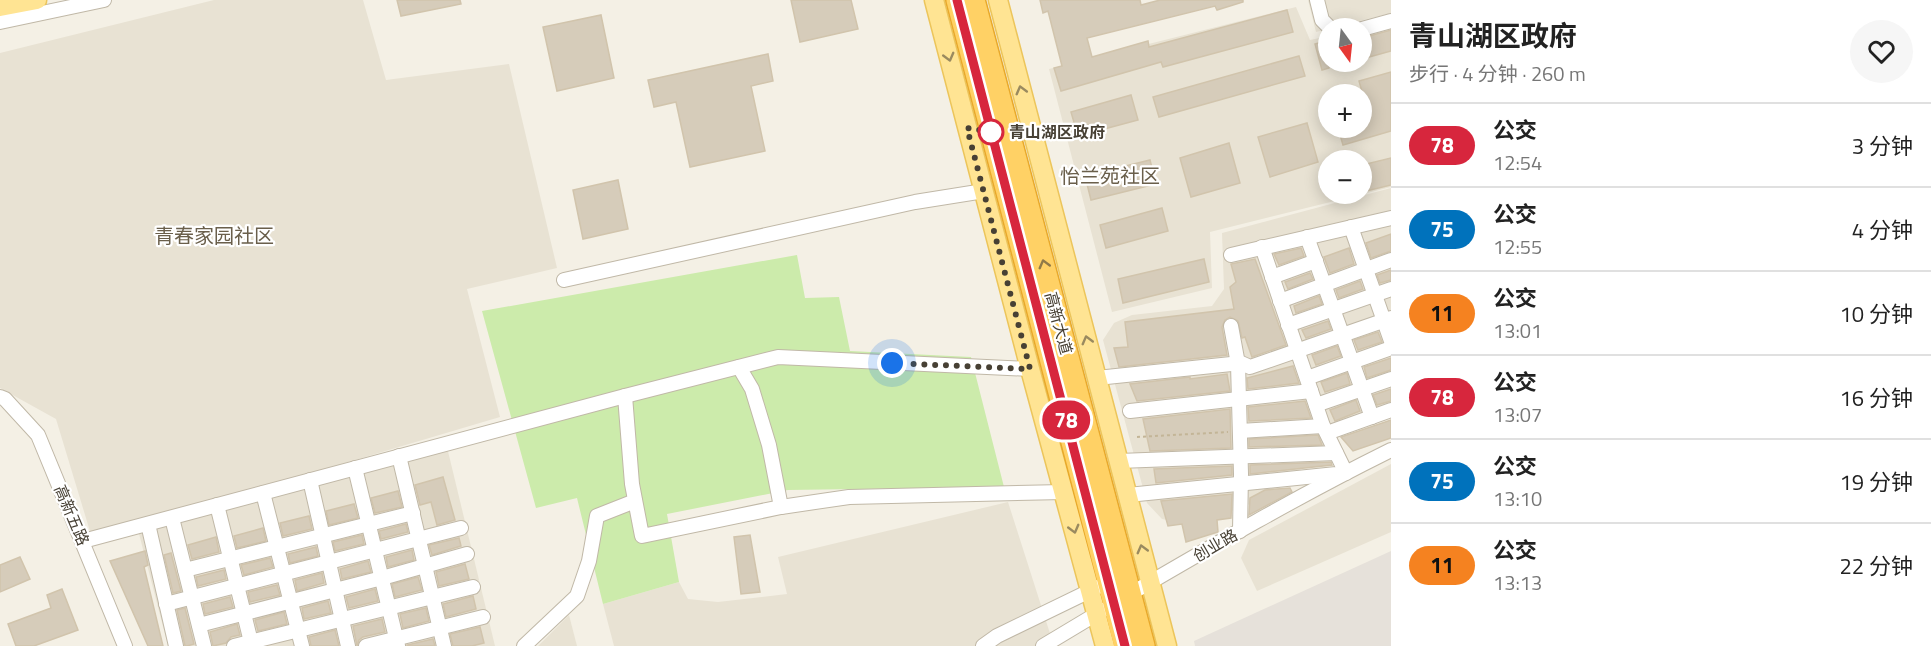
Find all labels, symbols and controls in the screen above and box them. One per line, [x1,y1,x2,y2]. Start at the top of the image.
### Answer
text: 青山湖区政府 [1409,14,1577,57]
north arrow [1318,18,1372,72]
map controls [1318,18,1372,204]
button: heart [1850,20,1913,83]
one-way arrow [941,51,954,61]
text: 步行 · 4 分钟 · 260 m [1409,58,1586,89]
button: + [1318,84,1372,138]
one-way arrow [1016,85,1029,95]
text: 公交 [1493,113,1537,147]
marker: 青山湖区政府 [978,119,1004,145]
place label: 青山湖区政府 [1009,120,1105,144]
text: 78 [1430,129,1454,161]
text: 3 分钟 [1852,129,1913,163]
text: 12:54 [1493,147,1542,178]
button: − [1318,150,1372,204]
district label: 怡兰苑社区 [1060,160,1160,191]
text: 公交 [1493,197,1537,231]
text: 75 [1430,213,1454,245]
text: 4 分钟 [1852,213,1913,247]
district label: 青春家园社区 [154,220,274,251]
text: 12:55 [1493,231,1542,262]
one-way arrow [1039,260,1051,270]
text: 公交 [1493,281,1537,315]
street label: 高新大道 [1039,289,1079,357]
text: 11 [1430,297,1454,329]
text: 10 分钟 [1840,297,1913,331]
text: 13:01 [1493,315,1542,346]
one-way arrow [1082,335,1094,346]
your location [877,348,907,378]
text: 公交 [1493,365,1537,399]
text: 78 [1430,381,1454,413]
text: 16 分钟 [1840,381,1913,415]
text: 13:07 [1493,399,1542,430]
line badge: 78 [1039,400,1093,440]
text: 78 [1054,404,1078,436]
text: 公交 [1493,449,1537,483]
text: 75 [1430,465,1454,497]
text: 19 分钟 [1840,465,1913,499]
street label: 高新五路 [48,481,96,549]
text: 13:10 [1493,483,1542,514]
one-way arrow [1067,523,1079,534]
street label: 创业路 [1188,523,1242,567]
text: 公交 [1493,533,1537,567]
one-way arrow [1136,544,1149,554]
text: 11 [1430,549,1454,581]
text: 22 分钟 [1840,549,1913,583]
text: 13:13 [1493,567,1542,598]

